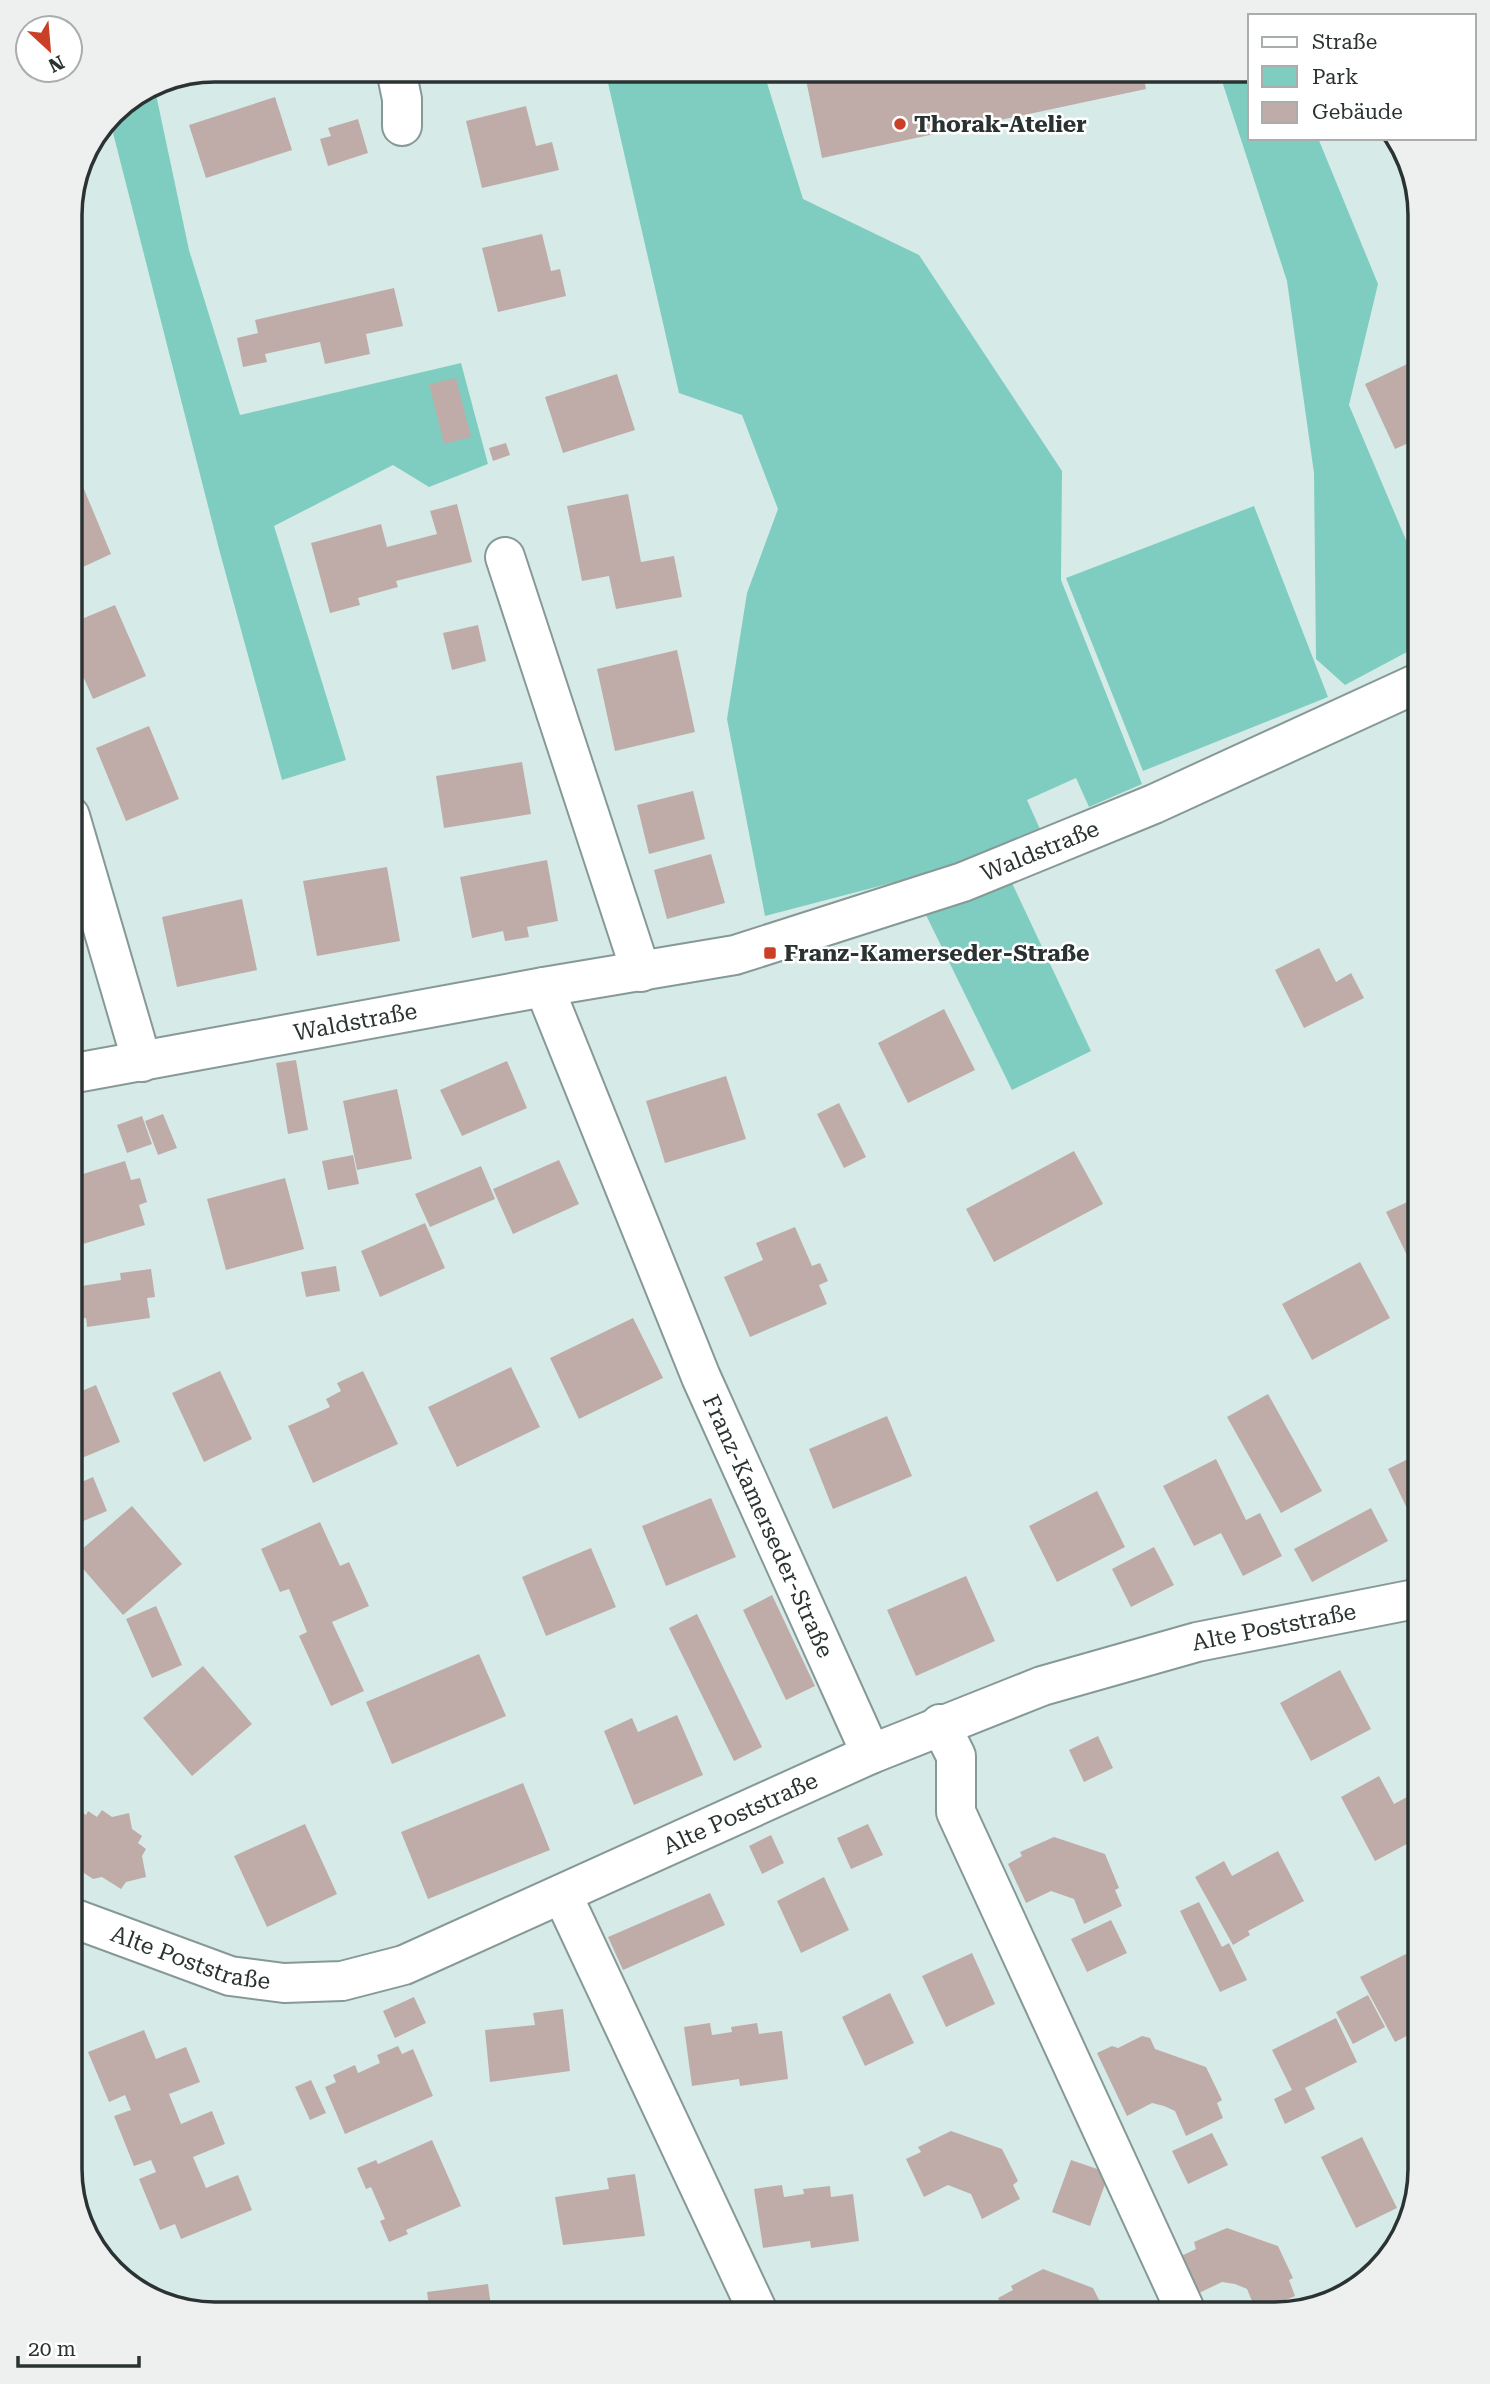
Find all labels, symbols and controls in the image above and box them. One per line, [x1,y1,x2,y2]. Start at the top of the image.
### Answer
north arrow [14,14,84,84]
legend [1248,14,1476,140]
text: Straße [1312,30,1377,54]
text: N [44,50,68,78]
text: Park [1312,65,1358,89]
text: Gebäude [1312,100,1403,124]
place label: Thorak-Atelier [914,111,1087,138]
marker: Thorak-Atelier [892,116,908,132]
street label: Waldstraße [977,815,1103,887]
place label: Franz-Kamerseder-Straße [784,940,1090,967]
marker: Franz-Kamerseder-Straße [762,945,778,961]
street label: Waldstraße [291,998,419,1047]
street label: Franz-Kamerseder-Straße [697,1391,839,1662]
street label: Alte Poststraße [1190,1598,1358,1657]
street label: Alte Poststraße [659,1767,822,1860]
street label: Alte Poststraße [107,1920,272,1995]
scale bar [18,2324,138,2368]
text: 20 m [28,2337,76,2361]

